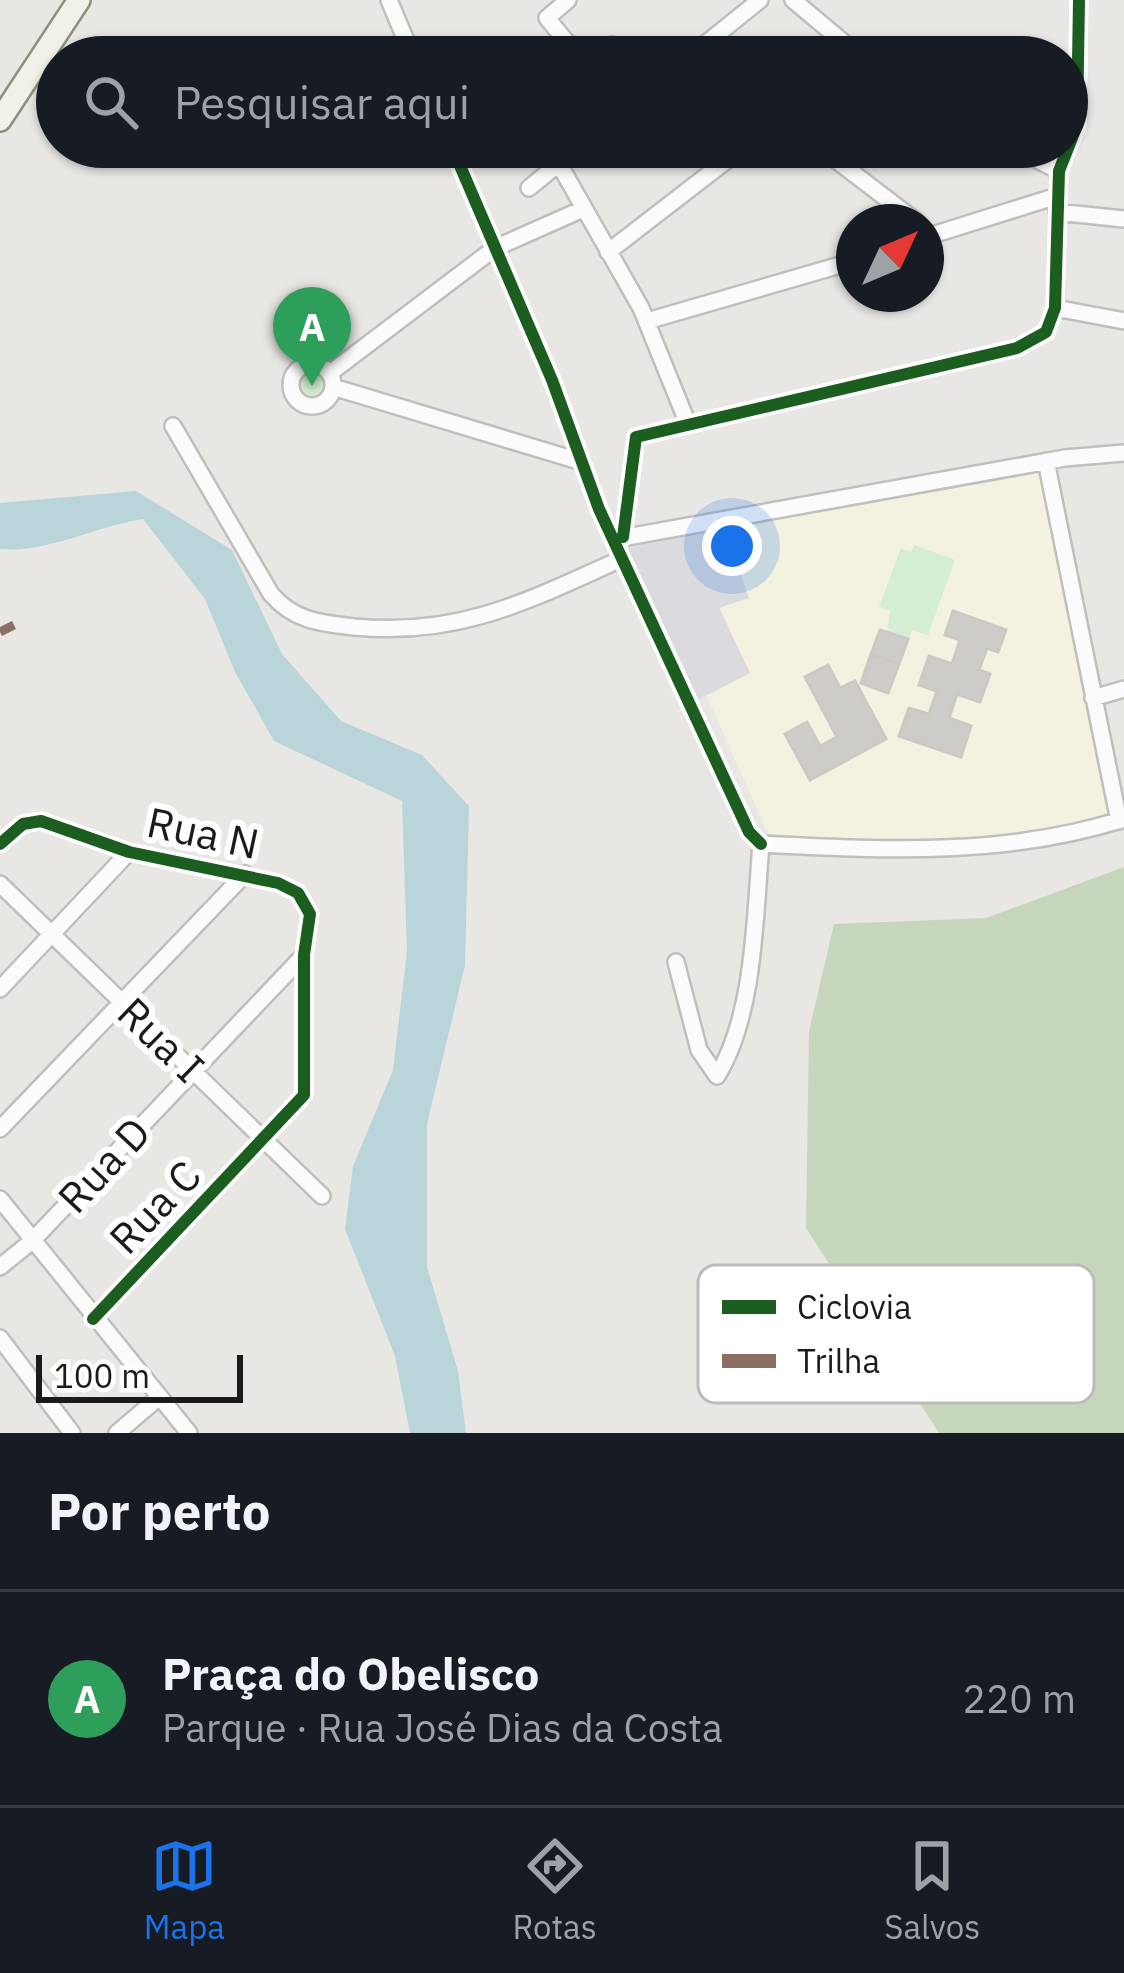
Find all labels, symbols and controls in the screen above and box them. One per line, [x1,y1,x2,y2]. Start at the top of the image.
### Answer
search box [36,36,1088,168]
icon: search [78,69,144,135]
text: Pesquisar aqui [174,73,470,131]
north arrow [836,204,944,312]
pin: A [273,287,351,386]
your location [702,516,762,576]
street label: Rua N [142,794,264,871]
street label: Rua I [106,985,216,1094]
street label: Rua D [46,1105,162,1224]
street label: Rua C [97,1148,212,1265]
legend [698,1265,1094,1403]
text: Ciclovia [797,1285,912,1328]
text: Trilha [797,1339,880,1382]
scale bar [36,1349,243,1402]
text: 100 m [54,1354,150,1397]
text: Por perto [48,1478,270,1544]
text: Praça do Obelisco [162,1644,539,1702]
text: A [74,1673,100,1724]
text: 220 m [963,1673,1076,1724]
text: Parque · Rua José Dias da Costa [162,1702,723,1753]
tab: Mapa [144,1833,225,1948]
tab: Rotas [512,1833,597,1948]
tab: Salvos [884,1833,980,1948]

